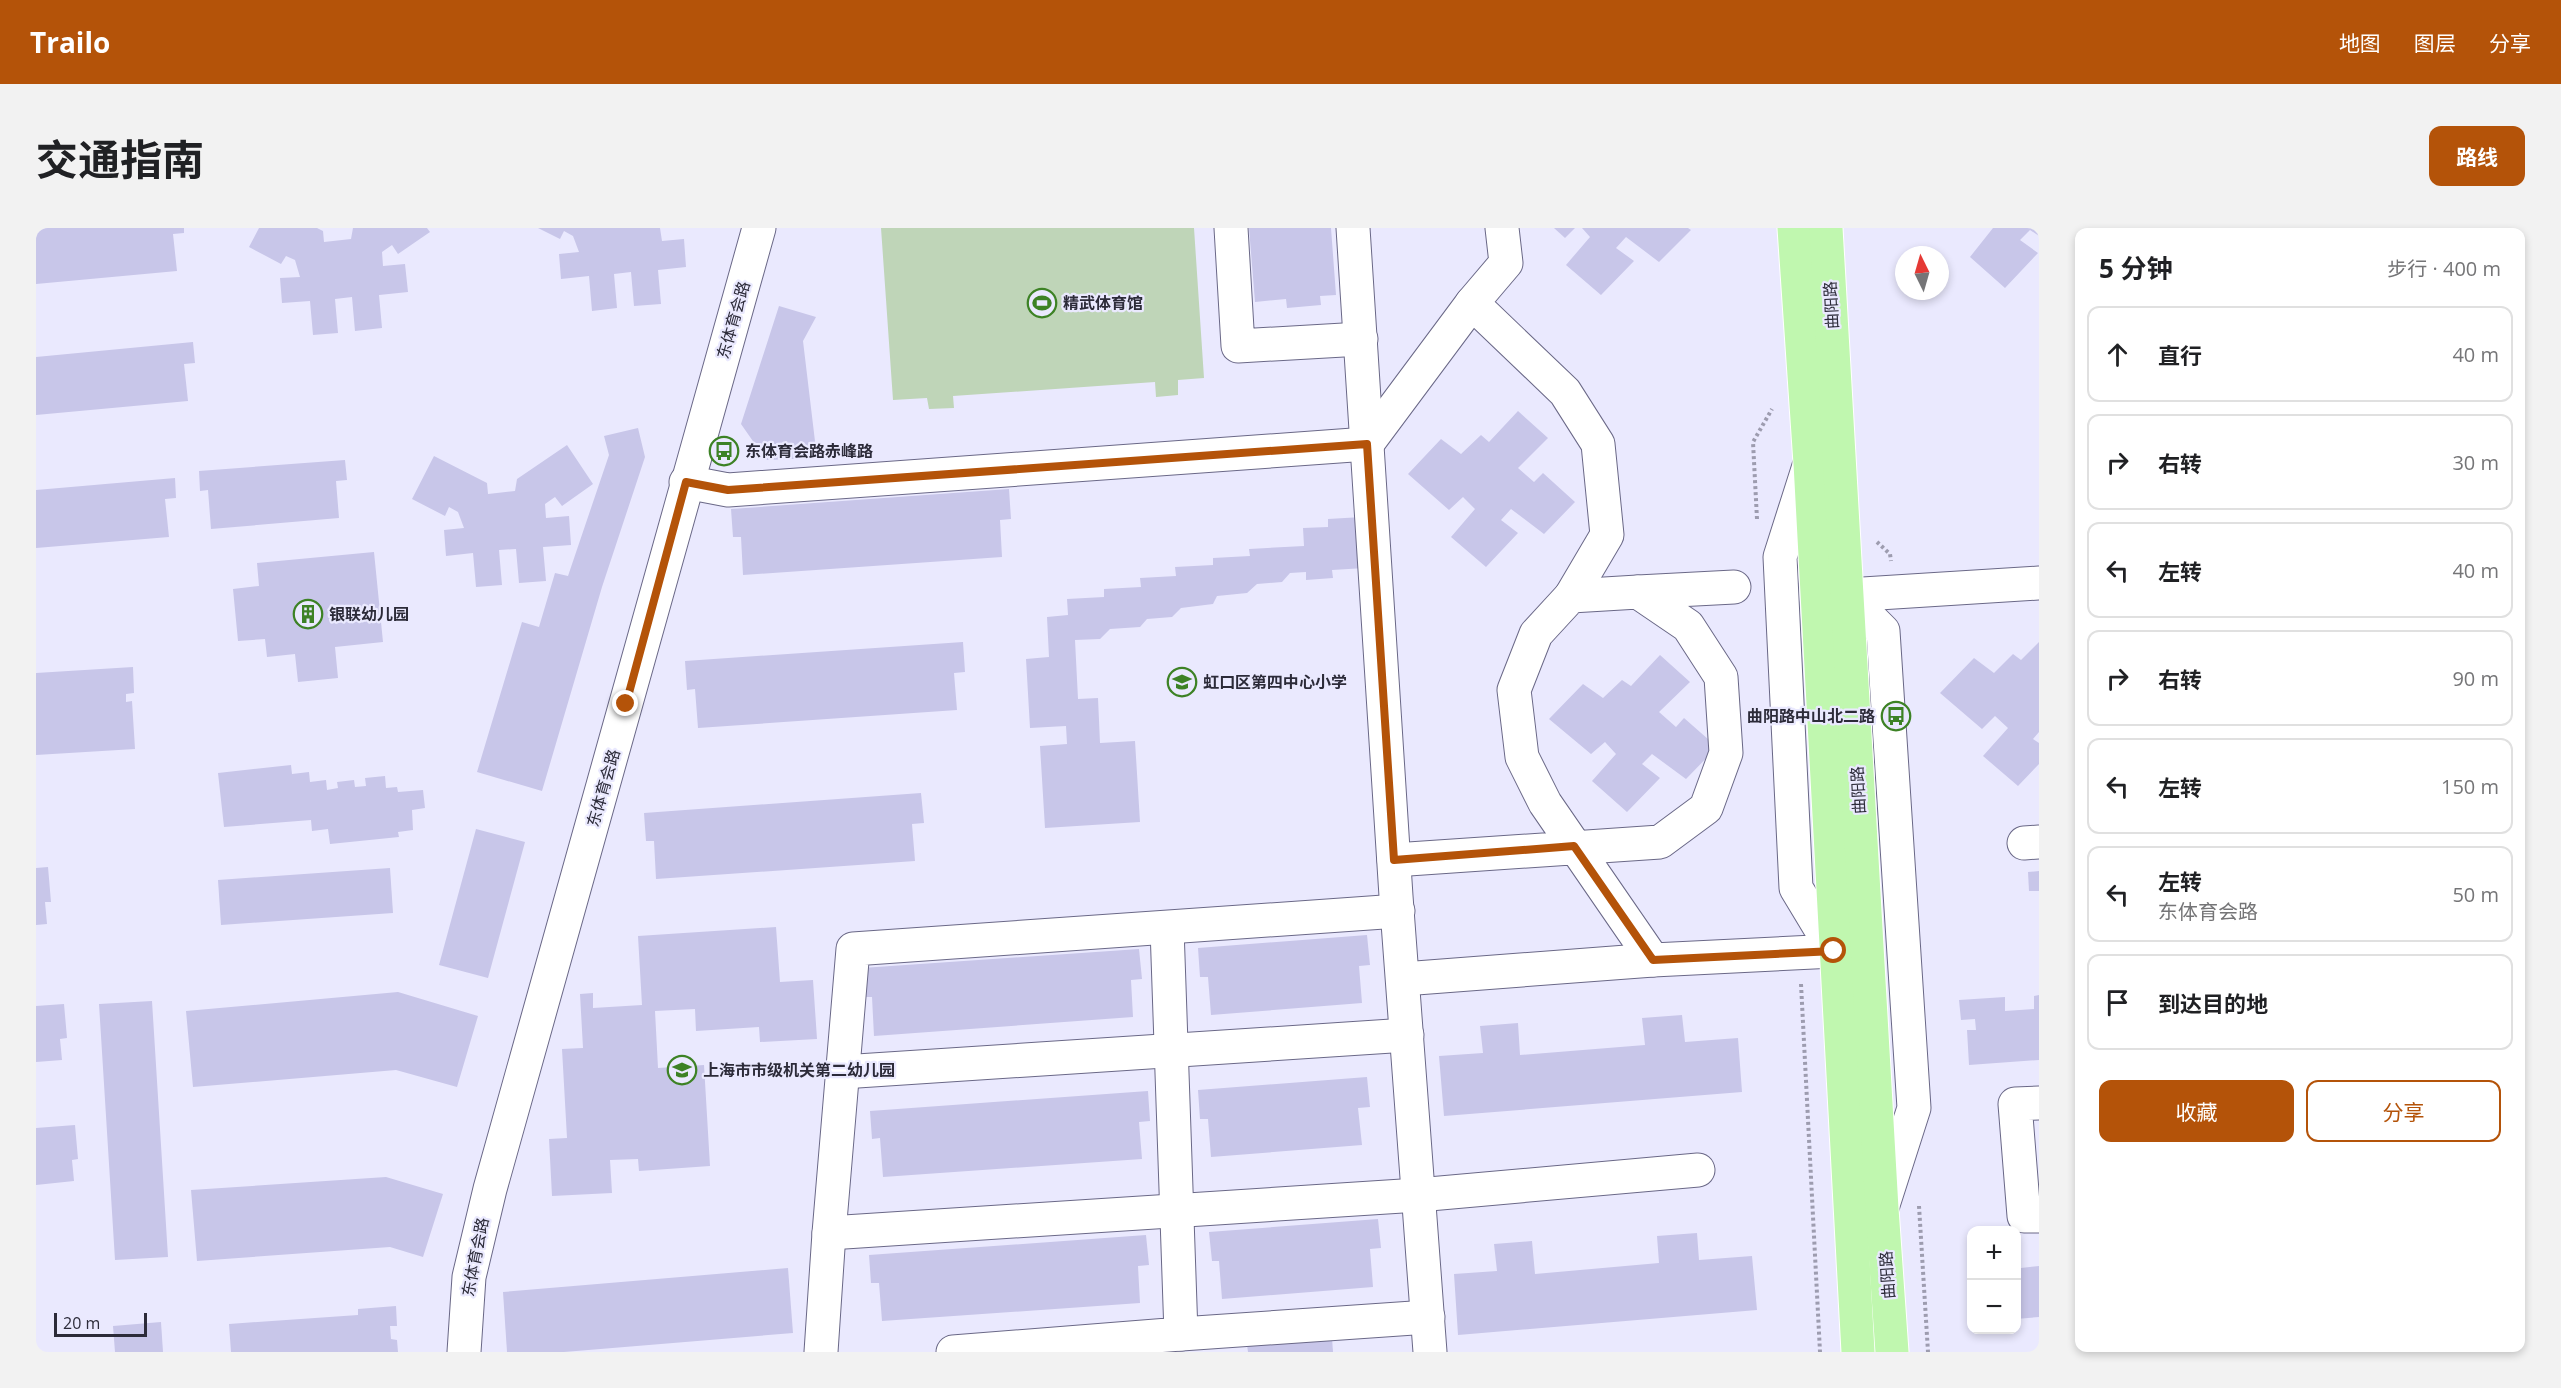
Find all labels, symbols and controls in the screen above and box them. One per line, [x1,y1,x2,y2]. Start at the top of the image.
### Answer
text: Trailo [30,23,110,61]
text: 地图 [2339,29,2381,57]
text: 图层 [2414,29,2456,57]
text: 分享 [2489,29,2531,57]
button: 路线 [2429,126,2525,186]
text: 交通指南 [36,130,204,187]
north arrow [1895,246,1949,300]
text: 5 分钟 [2099,250,2173,286]
text: 步行 · 400 m [2387,255,2501,282]
street label: 东体育会路 [711,279,755,361]
street label: 曲阳路 [1819,280,1843,330]
sports icon: 精武体育馆 [1026,287,1058,319]
place label: 精武体育馆 [1063,292,1143,314]
icon: ahead [2101,338,2134,371]
text: 直行 [2158,340,2202,370]
text: 40 m [2452,341,2499,368]
bus stop icon: 东体育会路赤峰路 [708,435,740,467]
place label: 东体育会路赤峰路 [745,440,873,462]
icon: right [2101,446,2134,479]
text: 右转 [2158,448,2202,478]
text: 30 m [2452,449,2499,476]
icon: left [2101,554,2134,587]
text: 左转 [2158,556,2202,586]
text: 40 m [2452,557,2499,584]
building icon: 银联幼儿园 [292,598,324,630]
place label: 银联幼儿园 [329,603,409,625]
icon: right [2101,662,2134,695]
text: 右转 [2158,664,2202,694]
text: 90 m [2452,665,2499,692]
school or university icon: 虹口区第四中心小学 [1166,666,1198,698]
place label: 虹口区第四中心小学 [1203,671,1347,693]
route end [612,690,638,716]
bus stop icon: 曲阳路中山北二路 [1880,700,1912,732]
place label: 曲阳路中山北二路 [1747,705,1875,727]
street label: 东体育会路 [581,747,625,829]
street label: 曲阳路 [1846,765,1870,815]
icon: left [2101,770,2134,803]
text: 左转 [2158,772,2202,802]
text: 150 m [2441,773,2499,800]
text: 左转 [2158,866,2202,896]
icon: left [2101,878,2134,911]
text: 50 m [2452,881,2499,908]
text: 东体育会路 [2158,898,2258,925]
route start [1820,937,1846,963]
icon: arrive [2101,986,2134,1019]
text: 到达目的地 [2158,988,2268,1018]
school or university icon: 上海市市级机关第二幼儿园 [666,1054,698,1086]
place label: 上海市市级机关第二幼儿园 [703,1059,895,1081]
button: 收藏 [2099,1080,2294,1142]
button: 分享 [2306,1080,2501,1142]
street label: 东体育会路 [457,1216,493,1298]
map controls [1967,1226,2021,1334]
button: + [1967,1226,2021,1280]
street label: 曲阳路 [1874,1250,1900,1300]
button: − [1967,1280,2021,1334]
scale bar [54,1310,147,1338]
text: 20 m [63,1312,100,1334]

